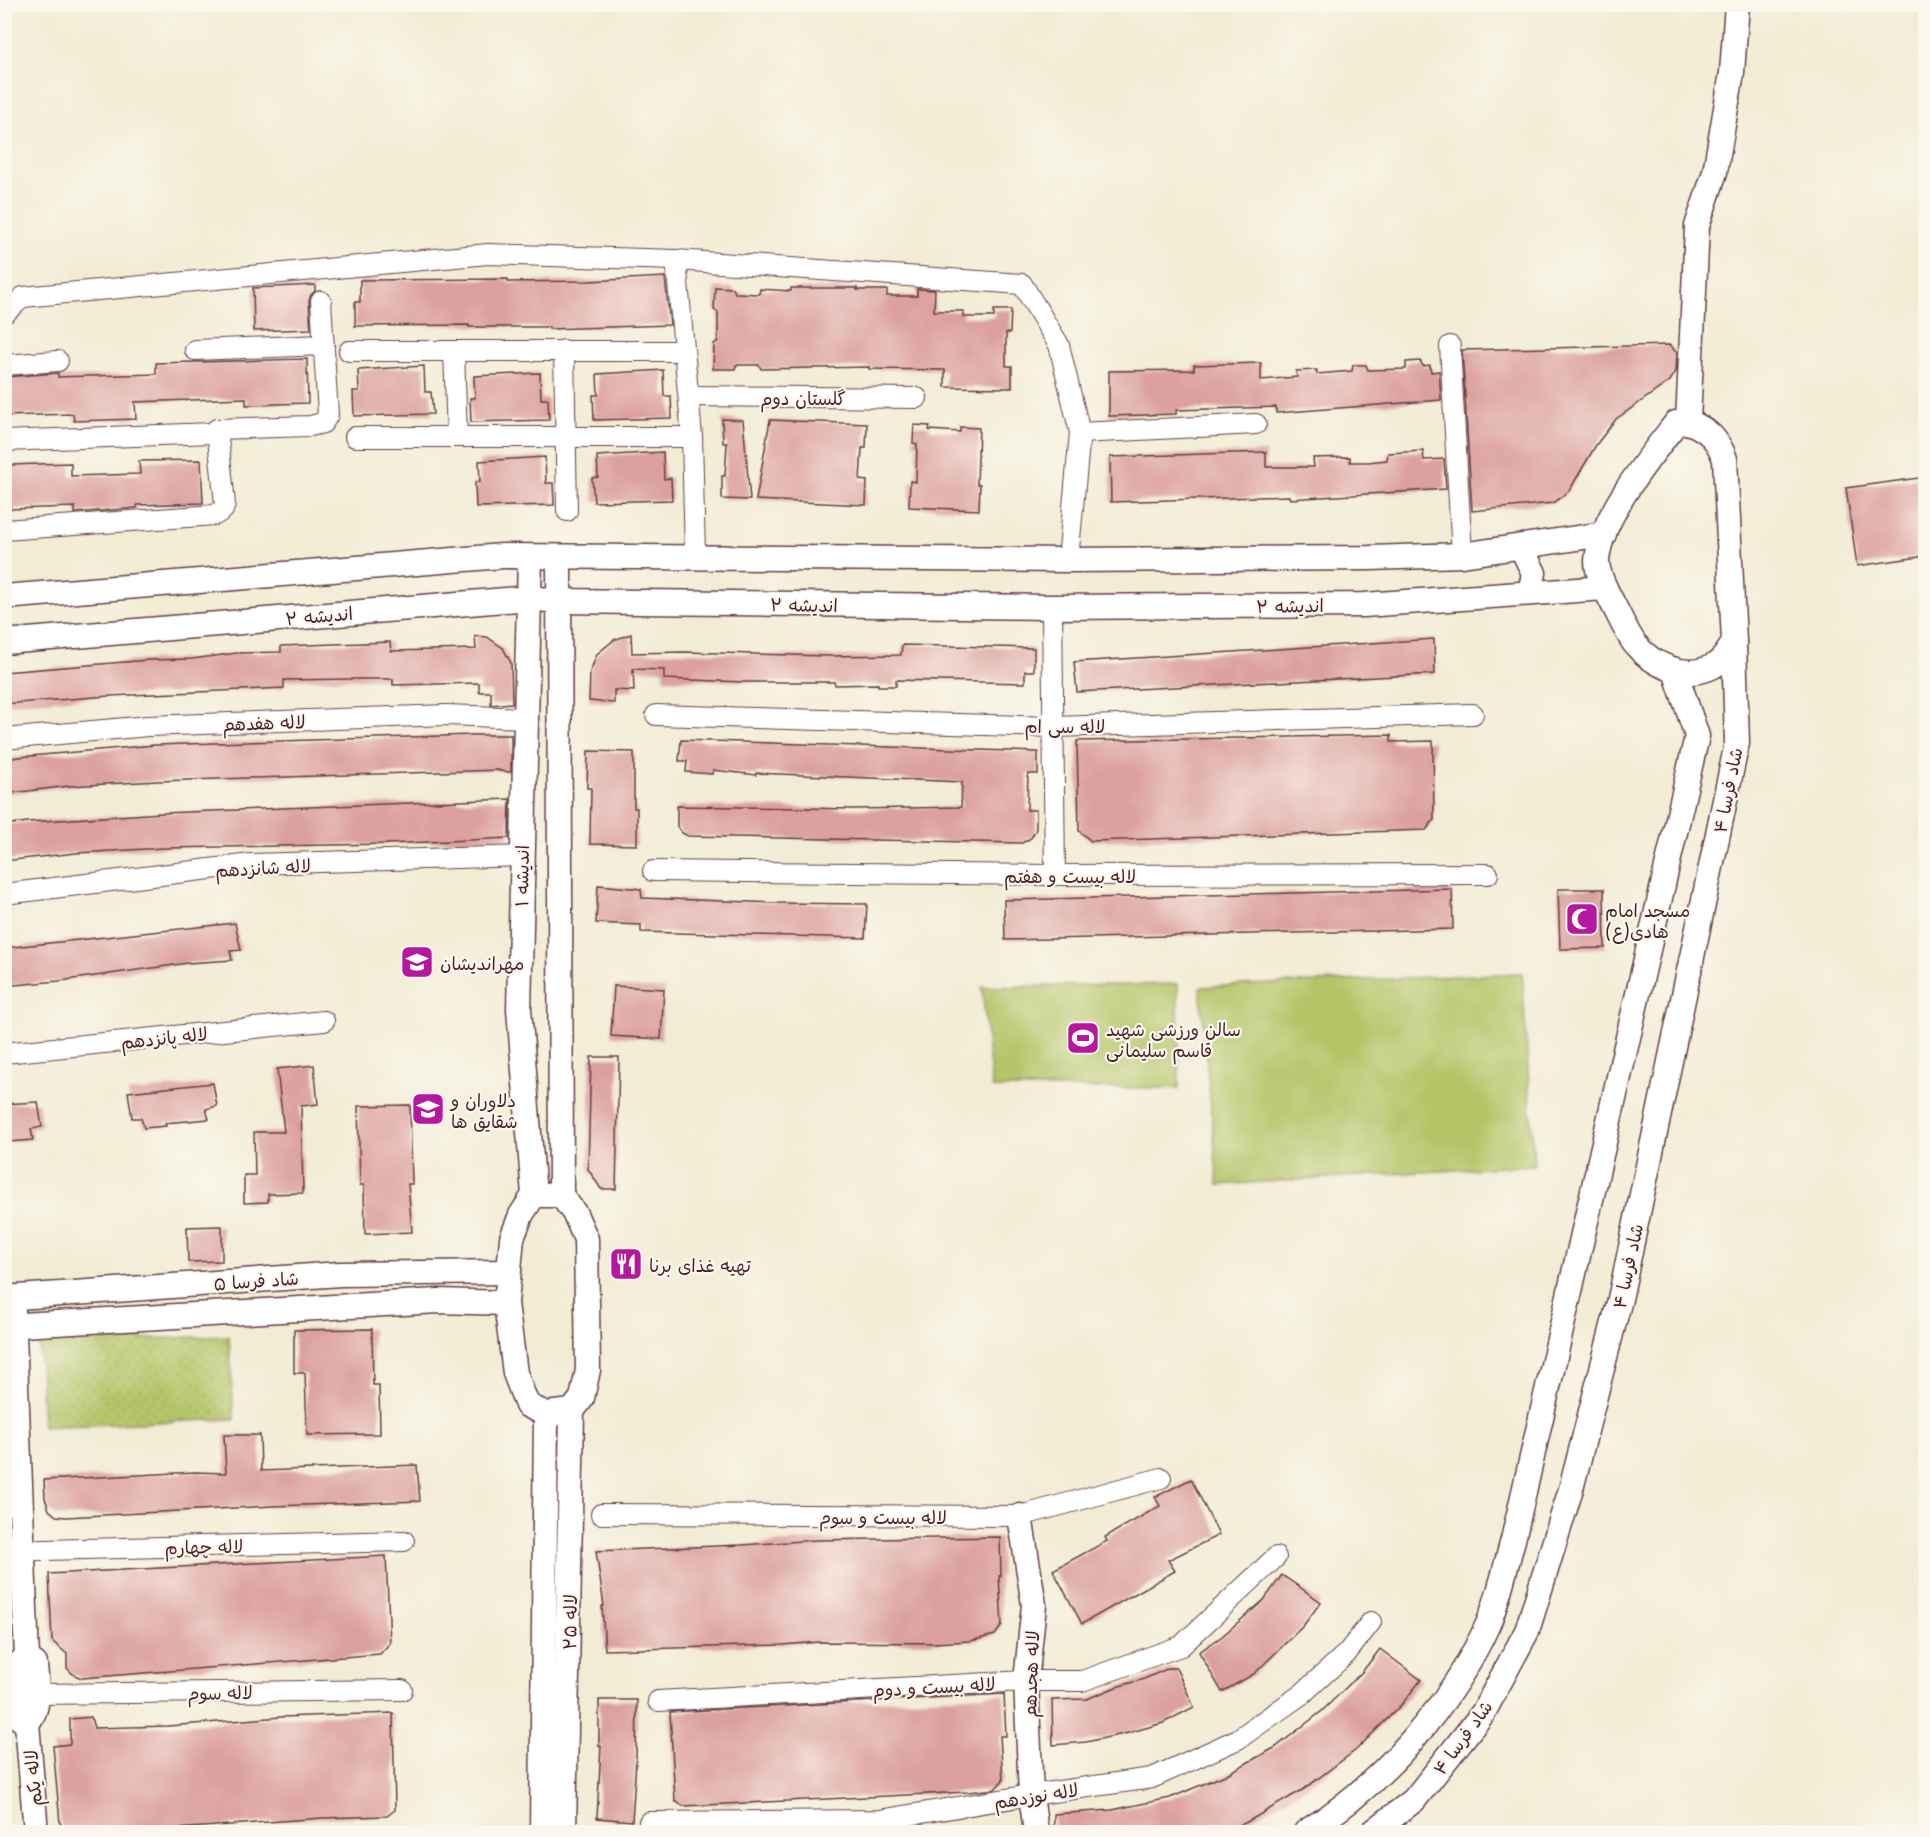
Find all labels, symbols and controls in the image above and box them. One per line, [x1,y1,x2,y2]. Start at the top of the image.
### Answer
street label: گلستان دوم [760,384,846,413]
street label: اندیشه ۲ [770,590,838,618]
street label: اندیشه ۲ [1256,591,1324,619]
street label: اندیشه ۲ [284,599,354,631]
street label: لاله هفدهم [222,707,306,739]
street label: لاله سی ام [1025,712,1105,741]
street label: شاد فرسا ۴ [1705,745,1749,835]
street label: اندیشه ۱ [507,845,535,907]
street label: لاله شانزدهم [214,851,312,885]
street label: لاله بیست و هفتم [1004,862,1136,891]
place label: مسجد امام هادی(ع) [1605,896,1690,944]
mosque icon: مسجد امام هادی(ع) [1564,901,1600,937]
school or university icon: مهراندیشان [399,944,435,980]
place label: مهراندیشان [440,949,524,976]
place label: سالن ورزشی شهید قاسم سلیمانی [1106,1015,1241,1065]
street label: لاله پانزدهم [119,1019,209,1057]
sports icon: سالن ورزشی شهید قاسم سلیمانی [1065,1020,1101,1056]
place label: دلاوران و شقایق ها [449,1086,518,1134]
school or university icon: دلاوران و شقایق ها [410,1091,446,1127]
street label: شاد فرسا ۴ [1605,1221,1649,1311]
restaurant icon: تهیه غذای برنا [608,1246,644,1282]
place label: تهیه غذای برنا [649,1251,752,1278]
street label: شاد فرسا ۵ [212,1264,300,1296]
street label: لاله بیست و سوم [819,1503,947,1532]
street label: لاله چهارم [164,1532,244,1562]
street label: لاله ۲۵ [555,1594,583,1650]
street label: لاله هجدهم [1015,1630,1047,1718]
street label: لاله بیست و دوم [872,1669,996,1705]
street label: لاله سوم [187,1678,253,1708]
street label: شاد فرسا ۴ [1426,1694,1498,1780]
street label: لاله یکم [16,1748,50,1807]
street label: لاله نوزدهم [992,1775,1080,1817]

